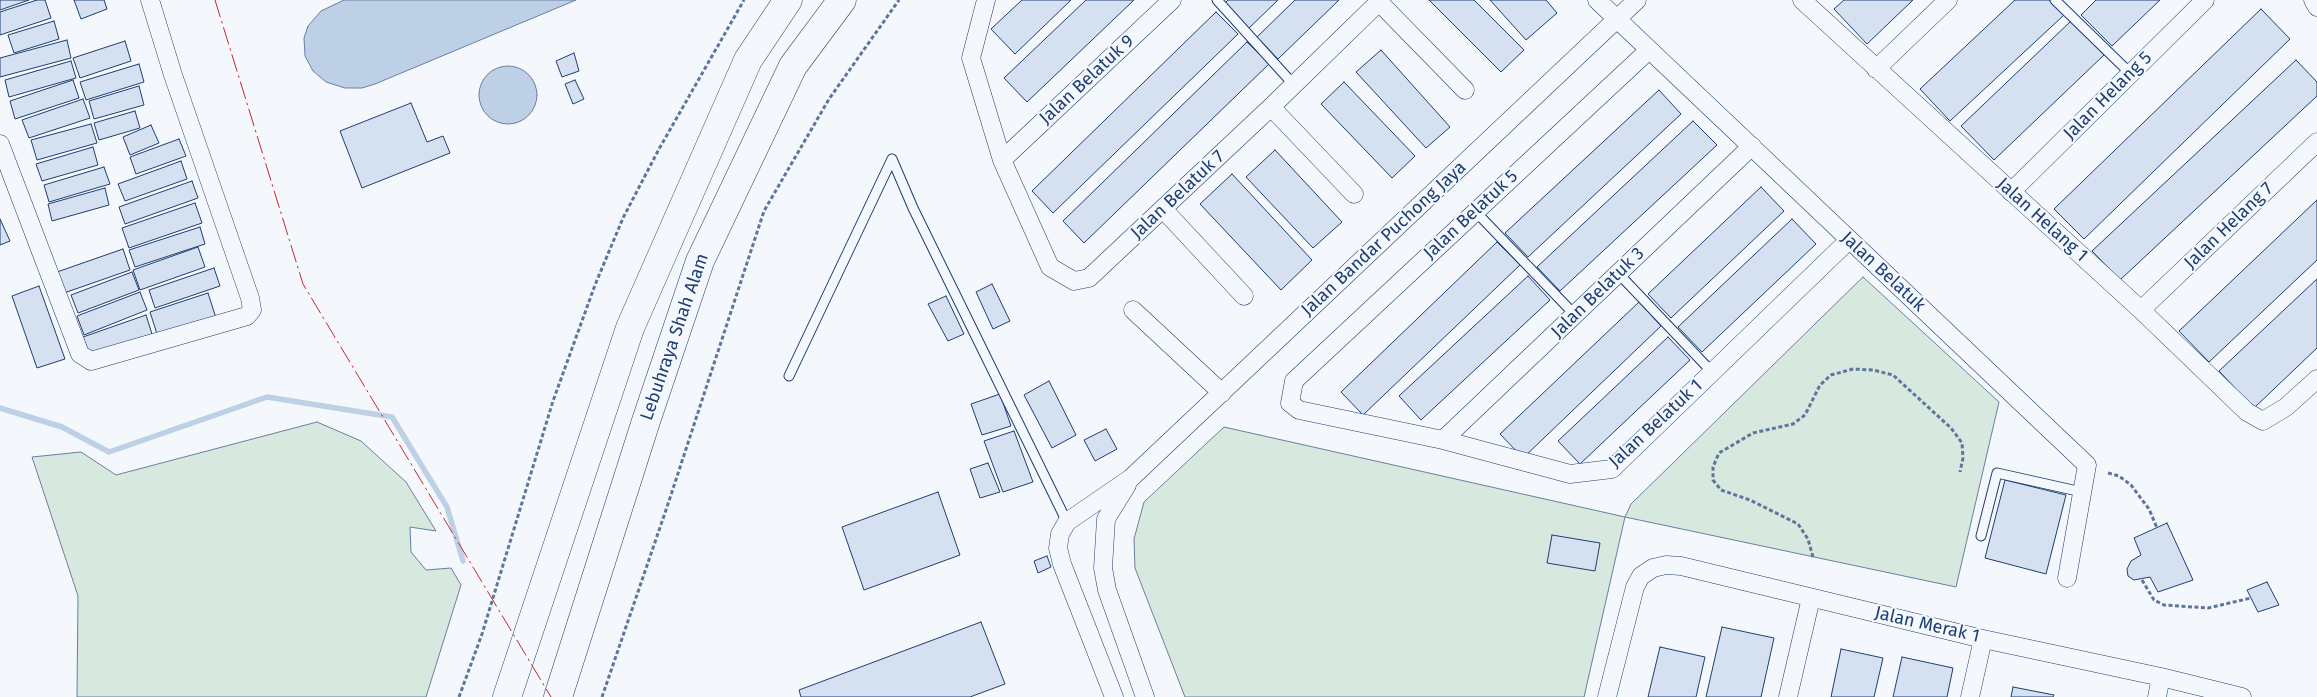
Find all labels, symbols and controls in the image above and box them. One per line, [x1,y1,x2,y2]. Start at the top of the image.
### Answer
street label: Jalan Belatuk 9 [1035,31,1139,129]
street label: Jalan Helang 5 [2059,47,2157,145]
street label: Jalan Belatuk 7 [1127,146,1229,244]
street label: Jalan Bandar Puchong Jaya [1297,157,1471,321]
street label: Jalan Belatuk 5 [1419,166,1523,264]
street label: Jalan Helang 1 [1992,174,2092,266]
street label: Jalan Helang 7 [2180,178,2278,274]
street label: Jalan Belatuk [1836,228,1930,316]
street label: Jalan Belatuk 3 [1547,243,1649,343]
street label: Lebuhraya Shah Alam [636,251,714,423]
street label: Jalan Belatuk 1 [1605,375,1707,473]
street label: Jalan Merak 1 [1872,602,1982,648]

